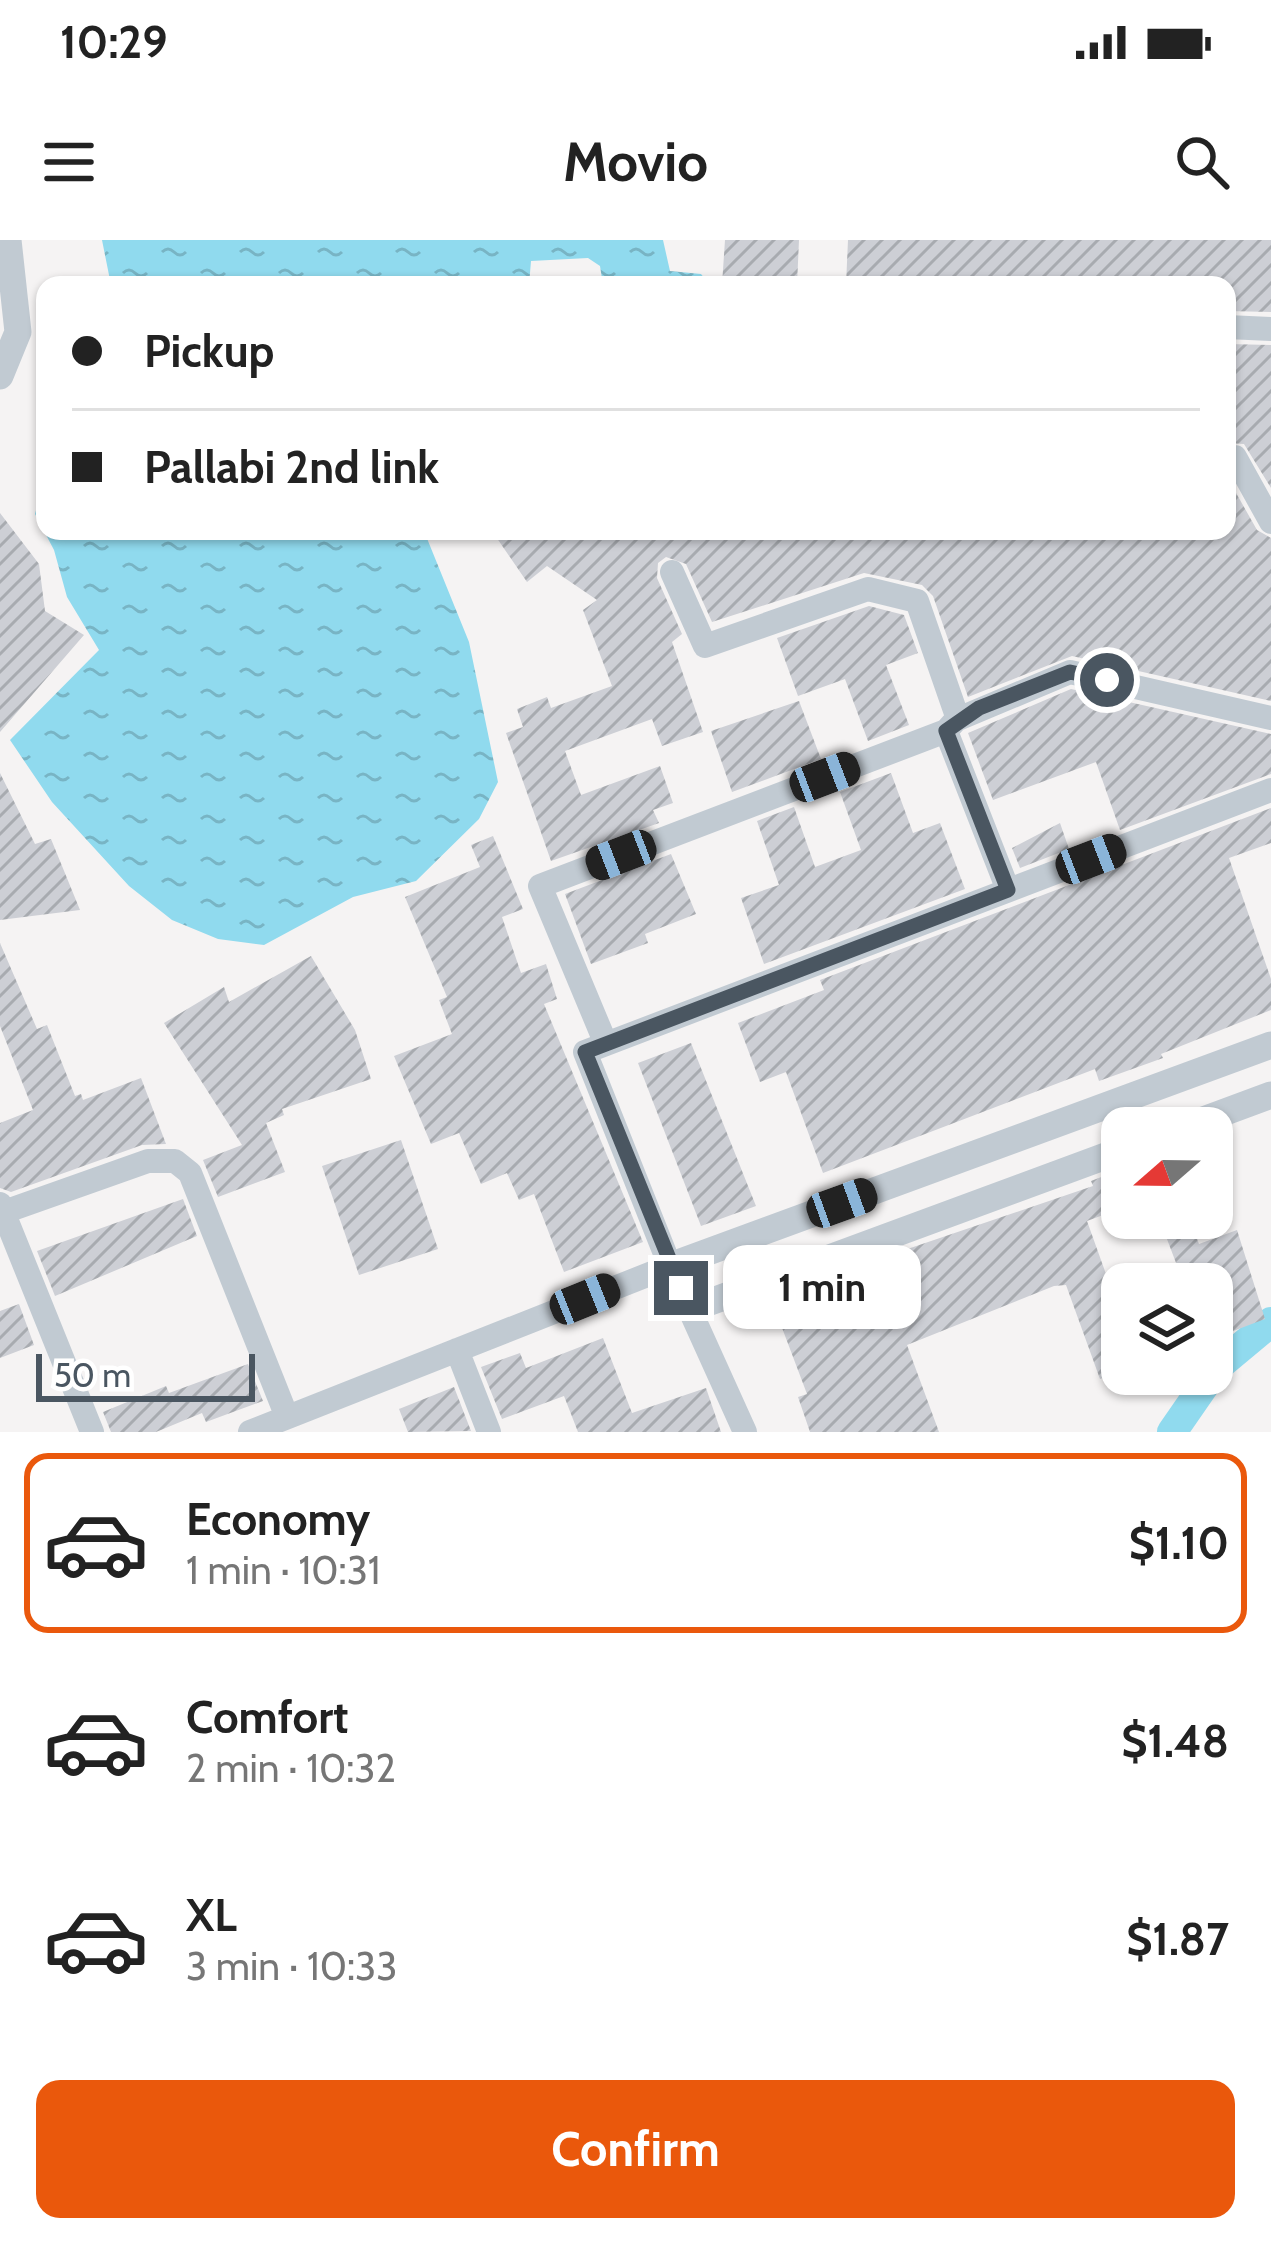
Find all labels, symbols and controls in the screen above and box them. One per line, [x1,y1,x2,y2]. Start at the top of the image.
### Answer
text: 10:29 [60,15,167,69]
icon: menu [36,129,102,195]
text: Movio [563,129,708,195]
icon: search [1169,129,1235,195]
text: Pickup [144,324,274,378]
text: Pallabi 2nd link [144,440,439,494]
route start [1080,653,1134,707]
car [785,747,865,807]
car [581,825,661,885]
car [1051,829,1131,889]
north arrow [1101,1107,1233,1239]
map controls [1101,1107,1233,1395]
car [802,1174,882,1232]
callout: 1 min [723,1246,921,1330]
route end [654,1261,708,1315]
text: 1 min [778,1263,866,1311]
button: layers [1101,1263,1233,1395]
car [545,1269,625,1329]
scale bar [36,1348,255,1401]
text: 50 m [54,1355,131,1395]
icon: car [42,1489,150,1597]
text: Economy [186,1492,370,1546]
text: $1.10 [1129,1516,1229,1570]
text: 1 min · 10:31 [186,1546,380,1594]
icon: car [42,1687,150,1795]
text: Comfort [186,1690,349,1744]
text: $1.48 [1121,1714,1229,1768]
text: 2 min · 10:32 [186,1744,396,1792]
icon: car [42,1885,150,1993]
text: XL [186,1888,237,1942]
text: $1.87 [1126,1912,1229,1966]
text: 3 min · 10:33 [186,1942,397,1990]
button: Confirm [36,2080,1235,2218]

